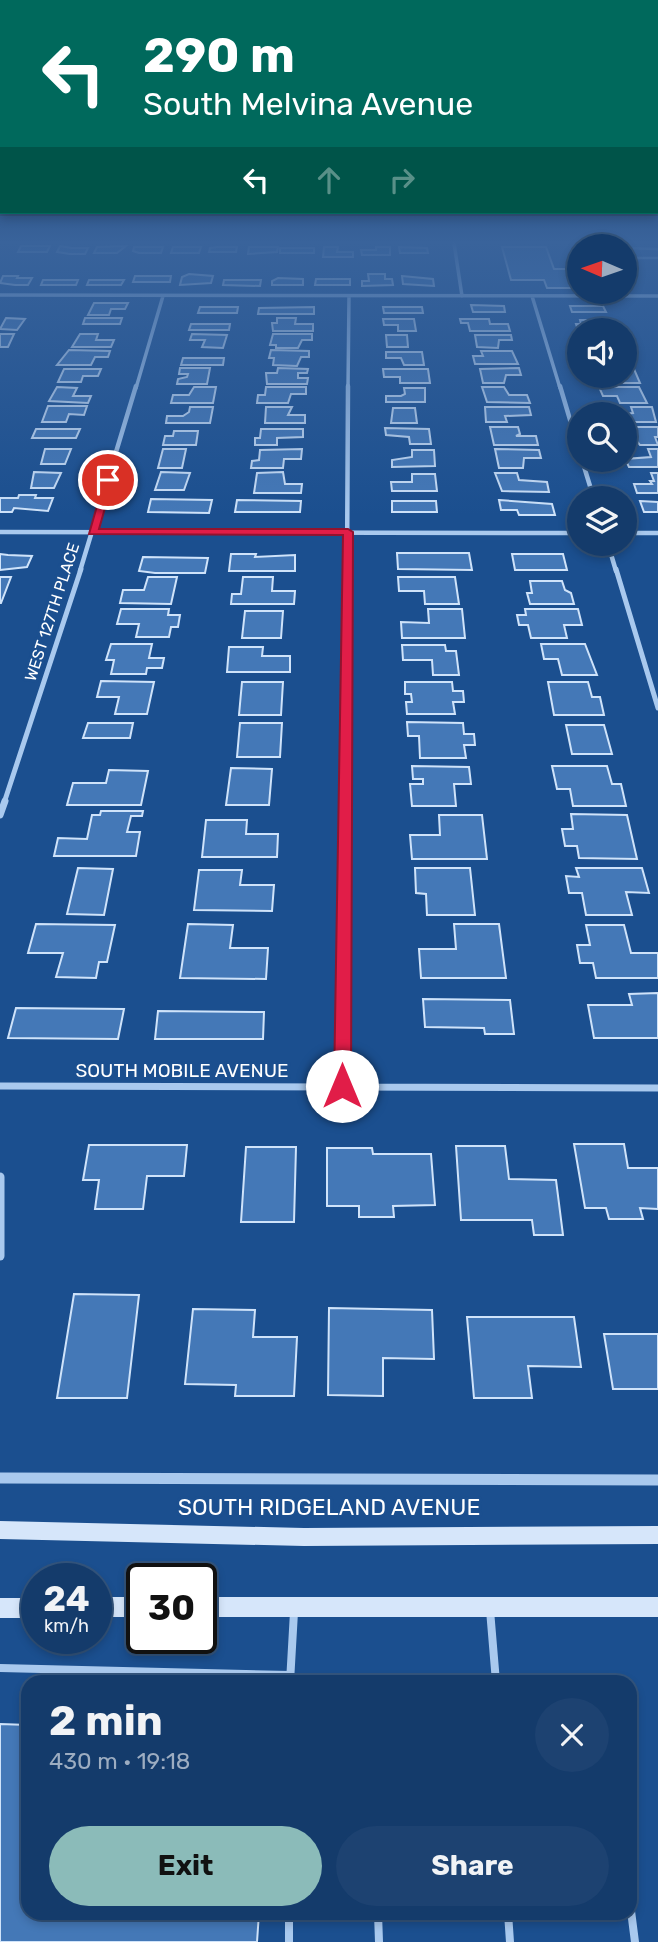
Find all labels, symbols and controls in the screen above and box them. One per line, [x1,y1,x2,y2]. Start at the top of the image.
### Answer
text: 290 m [143,26,295,84]
icon: left [28,28,119,119]
text: South Melvina Avenue [143,85,473,123]
icon: left [237,161,275,199]
icon: ahead [310,161,348,199]
icon: right [383,161,421,199]
north arrow [567,234,637,304]
map controls [567,234,637,556]
button: sound [567,318,637,388]
button: search [567,402,637,472]
pin [78,450,138,510]
icon: arrive [89,461,127,499]
button: layers [567,486,637,556]
street label: WEST 127TH PLACE [21,540,83,684]
position arrow [305,1049,379,1123]
street label: SOUTH MOBILE AVENUE [75,1059,289,1082]
street label: SOUTH RIDGELAND AVENUE [178,1493,480,1521]
speed limit sign: 30 [126,1563,217,1654]
text: 24 [43,1578,90,1620]
text: km/h [44,1615,89,1637]
text: 2 min [49,1696,163,1746]
button: close [535,1698,609,1772]
text: 430 m · 19:18 [49,1747,191,1775]
button: Exit [49,1826,322,1906]
button: Share [336,1826,609,1906]

